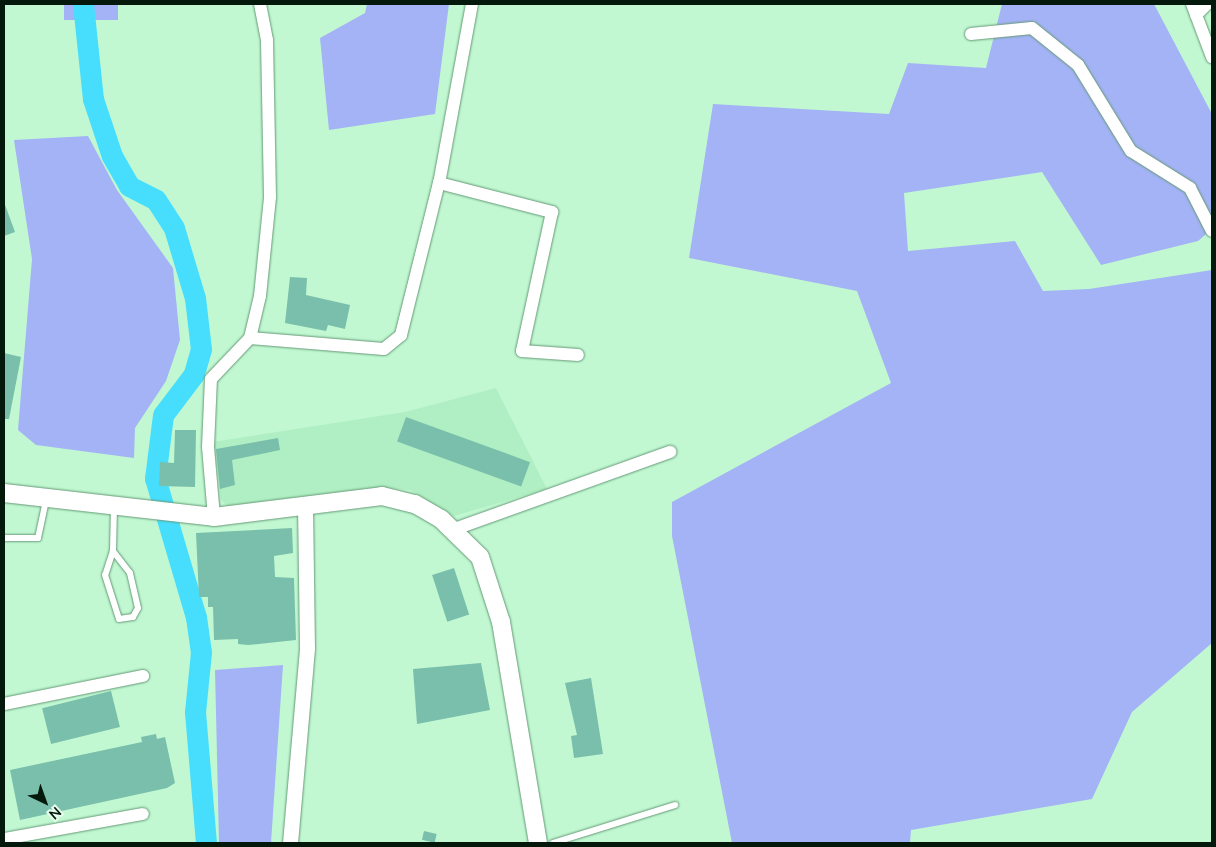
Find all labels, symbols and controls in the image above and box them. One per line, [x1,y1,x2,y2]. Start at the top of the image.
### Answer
north arrow [20,777,70,827]
text: N [45,803,65,823]

